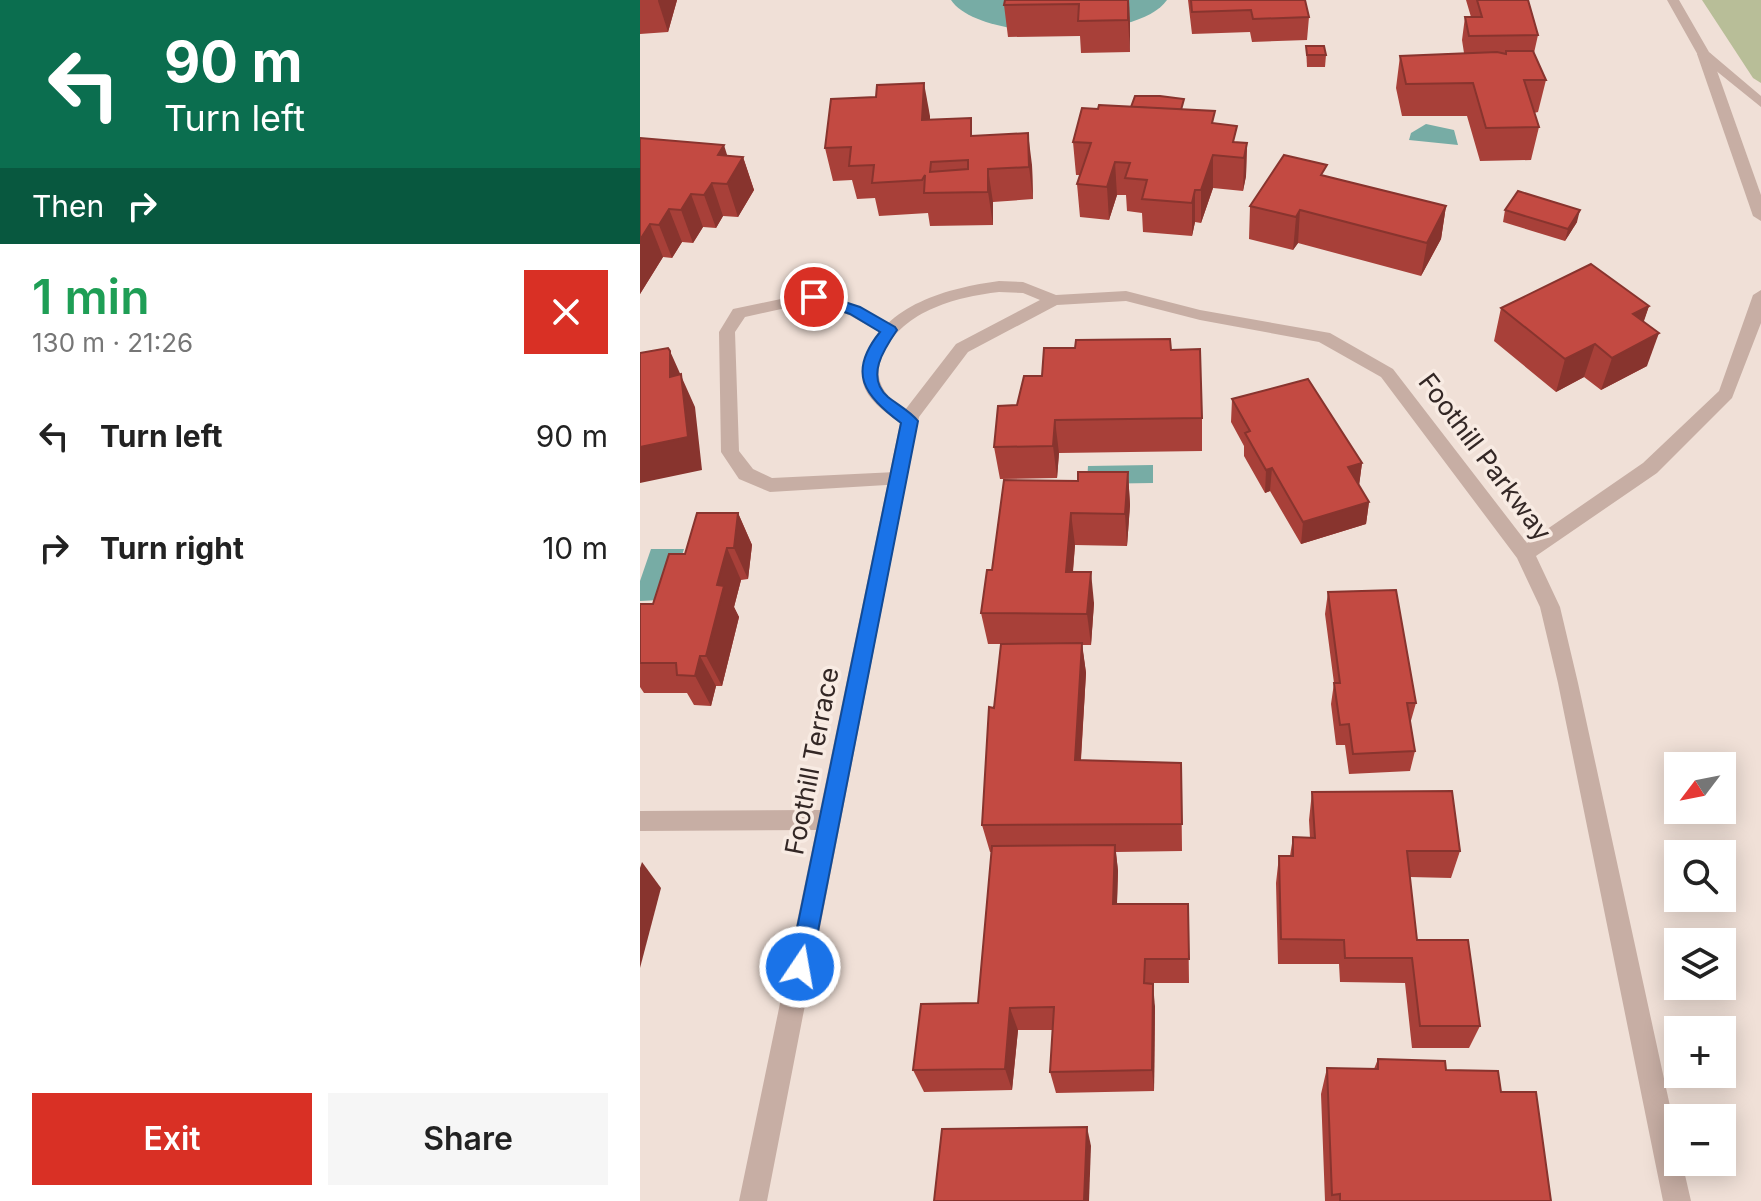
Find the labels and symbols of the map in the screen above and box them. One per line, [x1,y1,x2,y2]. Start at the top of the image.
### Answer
pin [780,263,848,331]
street label: Foothill Parkway [1412,367,1558,546]
street label: Foothill Terrace [778,665,845,857]
north arrow [1664,752,1736,824]
position arrow [758,925,842,1009]

